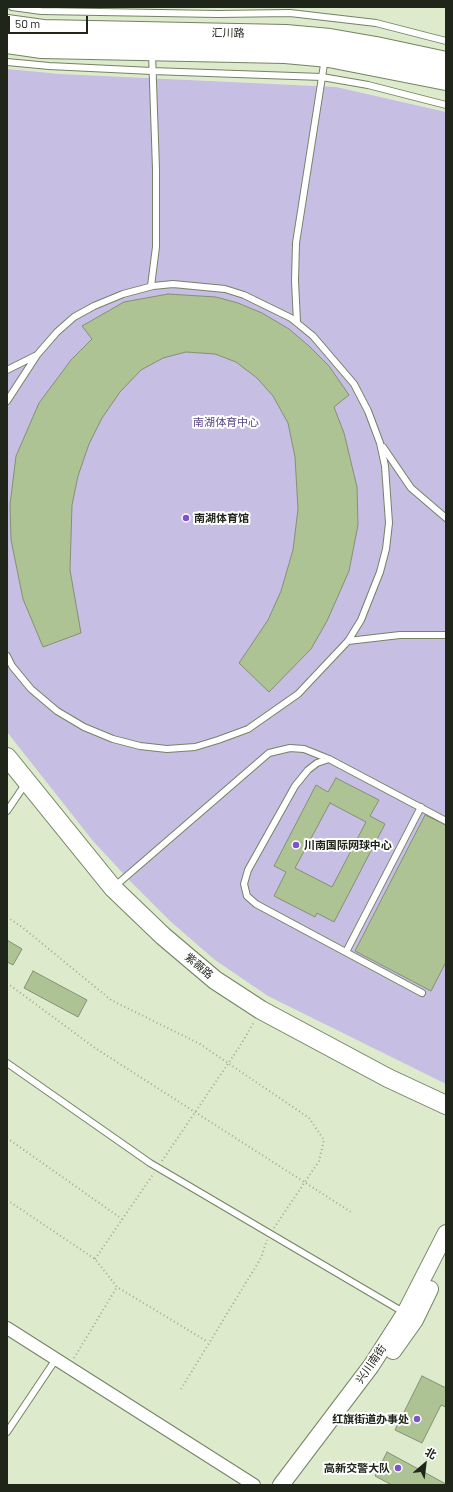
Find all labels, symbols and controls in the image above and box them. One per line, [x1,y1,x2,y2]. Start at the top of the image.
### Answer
scale bar [10,8,90,34]
text: 50 m [15,16,40,30]
street label: 汇川路 [211,26,245,40]
park label: 南湖体育中心 [193,415,259,429]
place label: 南湖体育馆 [194,511,249,525]
marker: 南湖体育馆 [181,513,191,523]
place label: 川南国际网球中心 [304,838,392,852]
marker: 川南国际网球中心 [291,840,301,850]
street label: 紫薇路 [182,950,216,982]
street label: 兴川南街 [353,1342,389,1386]
place label: 红旗街道办事处 [332,1412,409,1426]
marker: 红旗街道办事处 [412,1414,422,1424]
north arrow [405,1444,445,1484]
text: 北 [423,1445,439,1461]
place label: 高新交警大队 [324,1461,390,1475]
marker: 高新交警大队 [393,1463,403,1473]

